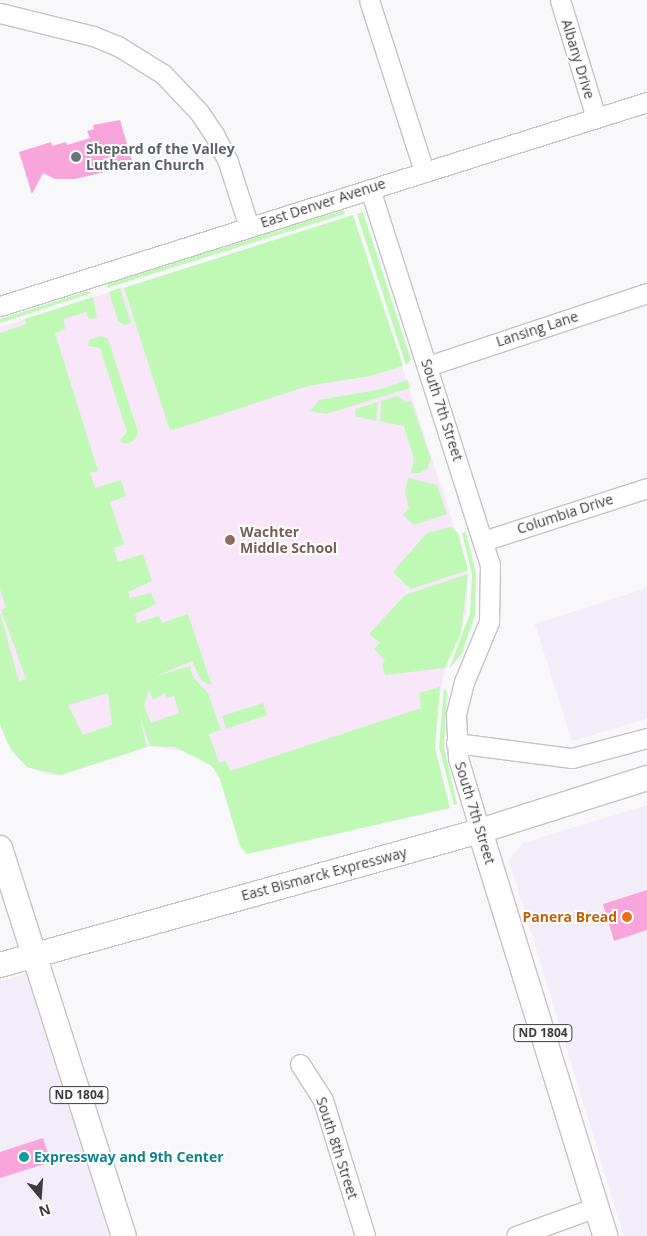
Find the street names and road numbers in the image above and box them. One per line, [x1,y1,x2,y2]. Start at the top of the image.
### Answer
street label: Albany Drive [558,17,598,101]
street label: East Denver Avenue [258,175,388,231]
street label: Lansing Lane [494,308,580,350]
street label: South 7th Street [418,357,466,463]
street label: Columbia Drive [515,491,615,537]
street label: South 7th Street [451,760,499,866]
street label: East Bismarck Expressway [239,844,409,904]
road number: ND 1804 [513,1024,573,1042]
road number: ND 1804 [49,1086,109,1104]
street label: South 8th Street [313,1095,361,1201]

